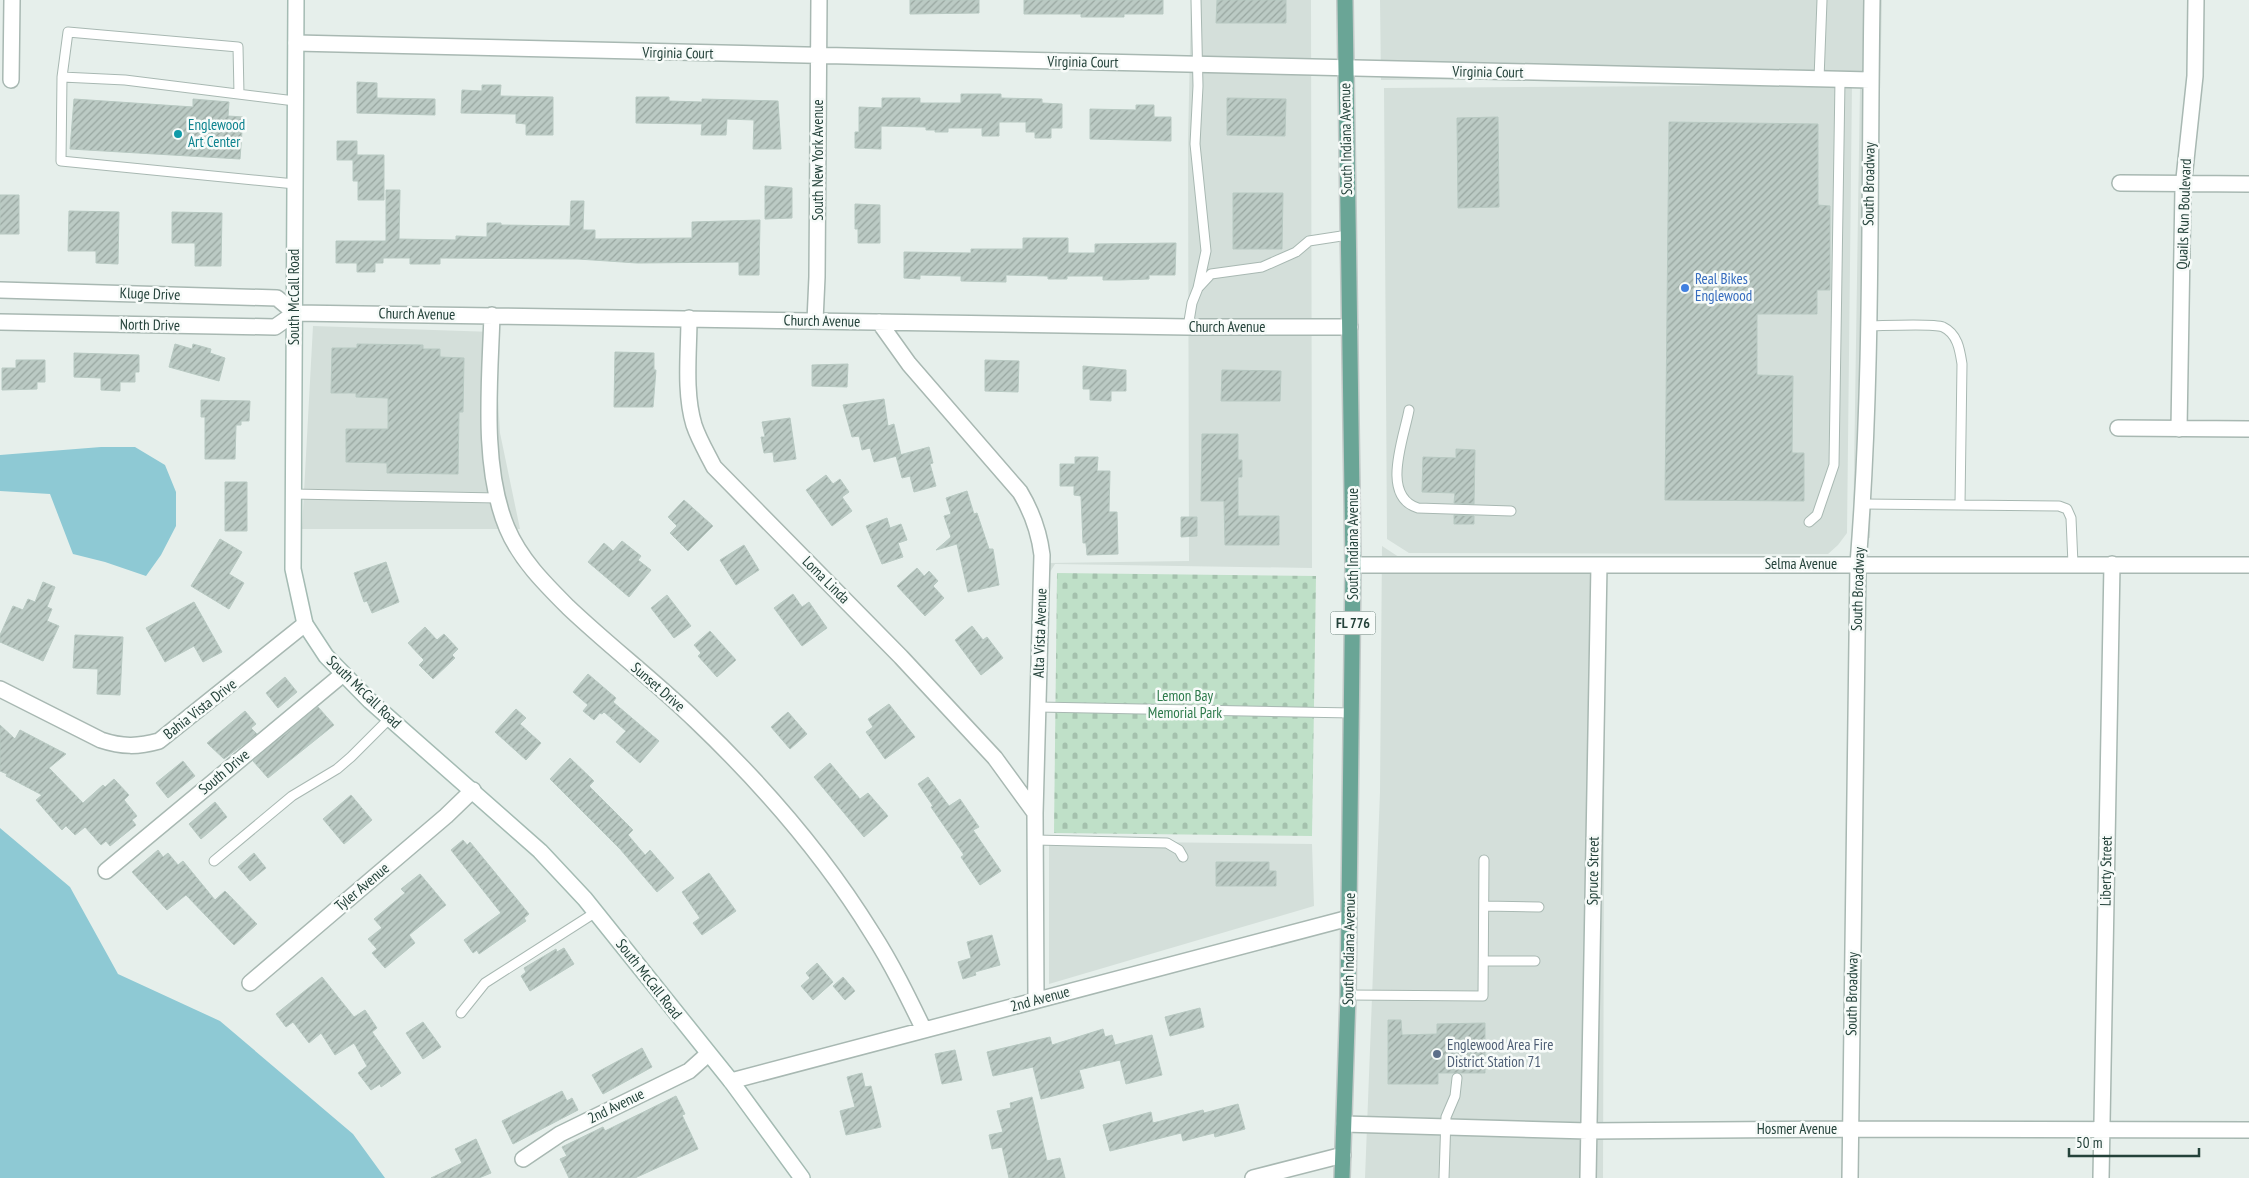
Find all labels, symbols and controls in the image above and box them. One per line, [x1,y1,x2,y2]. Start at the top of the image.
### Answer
street label: Virginia Court [641,42,714,63]
street label: Virginia Court [1046,51,1119,72]
street label: Virginia Court [1451,61,1524,82]
street label: South Indiana Avenue [1335,83,1356,195]
street label: South New York Avenue [808,99,827,221]
place label: Englewood Art Center [188,115,245,151]
marker: Englewood Art Center [172,128,184,140]
street label: South Broadway [1858,142,1879,226]
street label: Quails Run Boulevard [2172,158,2195,270]
street label: South McCall Road [284,249,303,345]
place label: Real Bikes Englewood [1695,269,1752,305]
marker: Real Bikes Englewood [1679,282,1691,294]
street label: Kluge Drive [119,283,181,304]
street label: Church Avenue [378,303,456,324]
street label: Church Avenue [783,310,861,331]
street label: North Drive [120,314,180,335]
street label: Church Avenue [1189,317,1265,336]
street label: South Indiana Avenue [1343,488,1362,600]
street label: South Broadway [1847,546,1868,631]
street label: Loma Linda [799,552,854,607]
street label: Selma Avenue [1765,554,1837,573]
street label: Alta Vista Avenue [1028,588,1051,678]
road number: FL 776 [1330,612,1376,634]
street label: South McCall Road [323,651,406,732]
street label: Sunset Drive [627,658,689,715]
street label: Bahia Vista Drive [159,674,240,743]
park label: Lemon Bay Memorial Park [1148,686,1222,722]
street label: South Drive [194,745,253,798]
street label: Spruce Street [1582,836,1603,906]
street label: Liberty Street [2095,836,2116,906]
street label: Tyler Avenue [331,858,393,915]
street label: South Indiana Avenue [1338,893,1359,1005]
street label: South McCall Road [612,935,687,1023]
street label: South Broadway [1841,952,1862,1036]
street label: 2nd Avenue [1008,982,1072,1016]
place label: Englewood Area Fire District Station 71 [1447,1035,1553,1071]
marker: Englewood Area Fire District Station 71 [1431,1048,1443,1060]
street label: 2nd Avenue [584,1084,647,1127]
street label: Hosmer Avenue [1757,1119,1837,1138]
scale bar [2069,1126,2199,1158]
text: 50 m [2076,1133,2102,1152]

